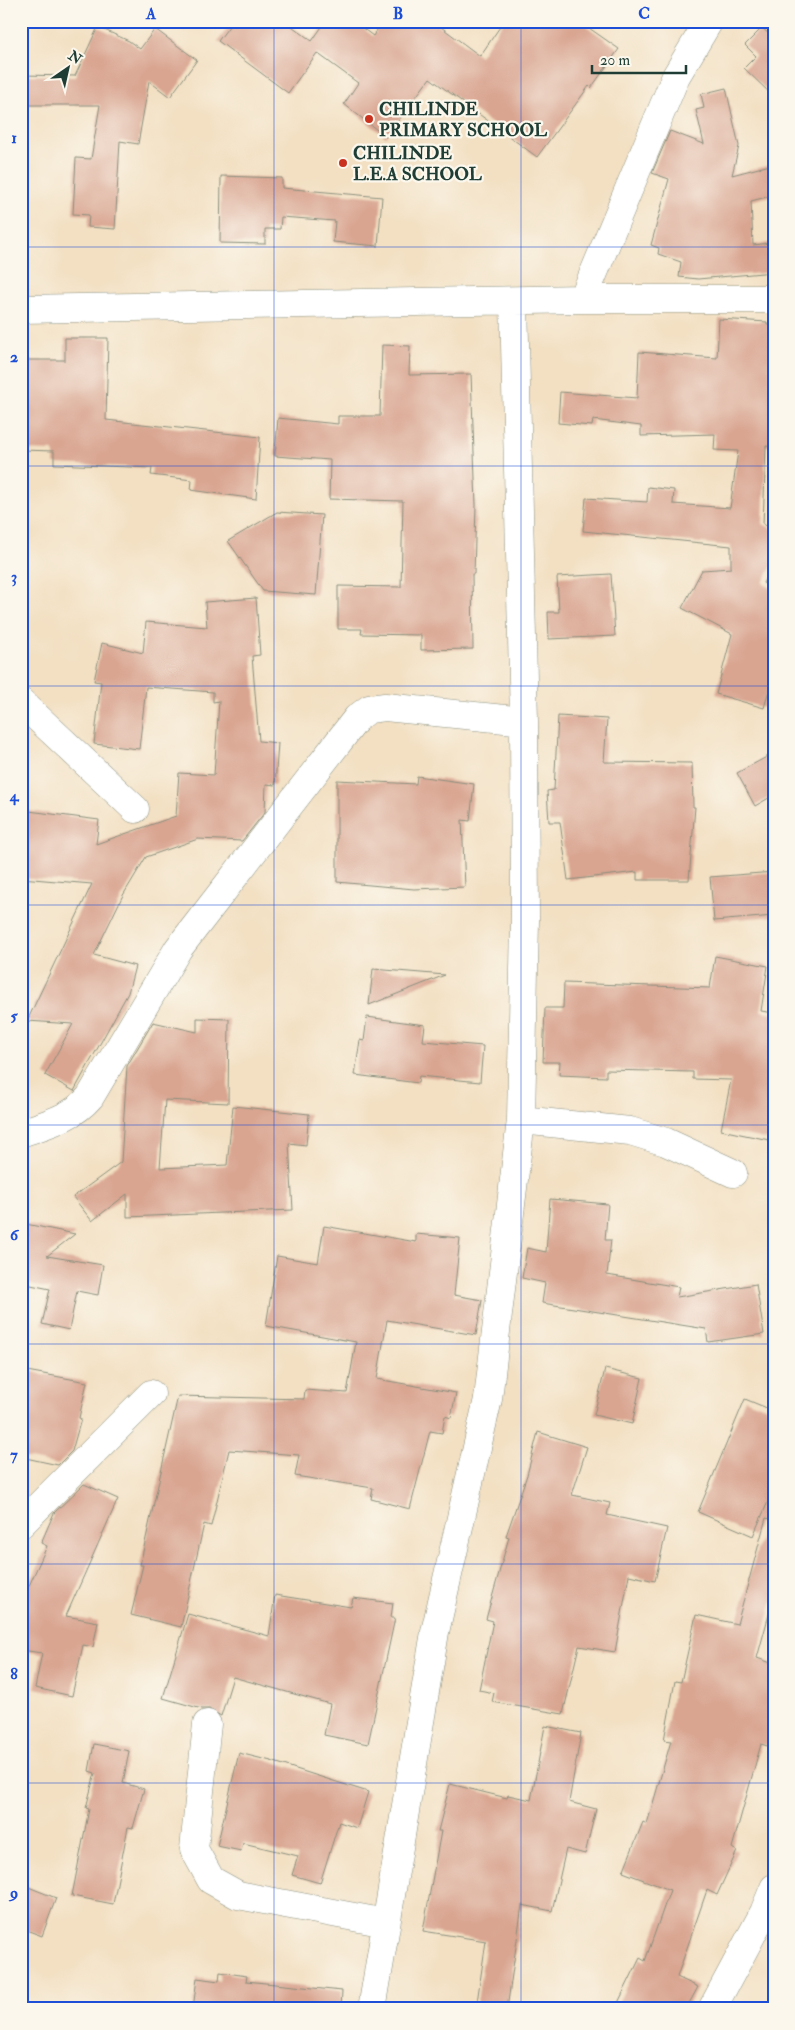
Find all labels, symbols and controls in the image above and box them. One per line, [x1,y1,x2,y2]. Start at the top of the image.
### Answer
text: A [145,4,157,24]
text: B [393,4,403,24]
text: C [638,4,650,24]
north arrow [42,42,92,92]
scale bar [592,42,686,74]
text: N [64,47,85,68]
text: 20 m [600,51,630,70]
place label: CHILINDE PRIMARY SCHOOL [379,98,548,142]
marker: CHILINDE PRIMARY SCHOOL [363,113,375,125]
text: 1 [11,128,17,148]
place label: CHILINDE L.E.A SCHOOL [353,142,483,186]
marker: CHILINDE L.E.A SCHOOL [337,157,349,169]
text: 2 [10,347,18,367]
text: 3 [11,567,17,587]
text: 4 [9,786,20,806]
text: 5 [10,1006,18,1026]
text: 6 [10,1225,20,1245]
text: 7 [10,1445,18,1465]
text: 8 [10,1664,18,1684]
text: 9 [8,1883,18,1903]

